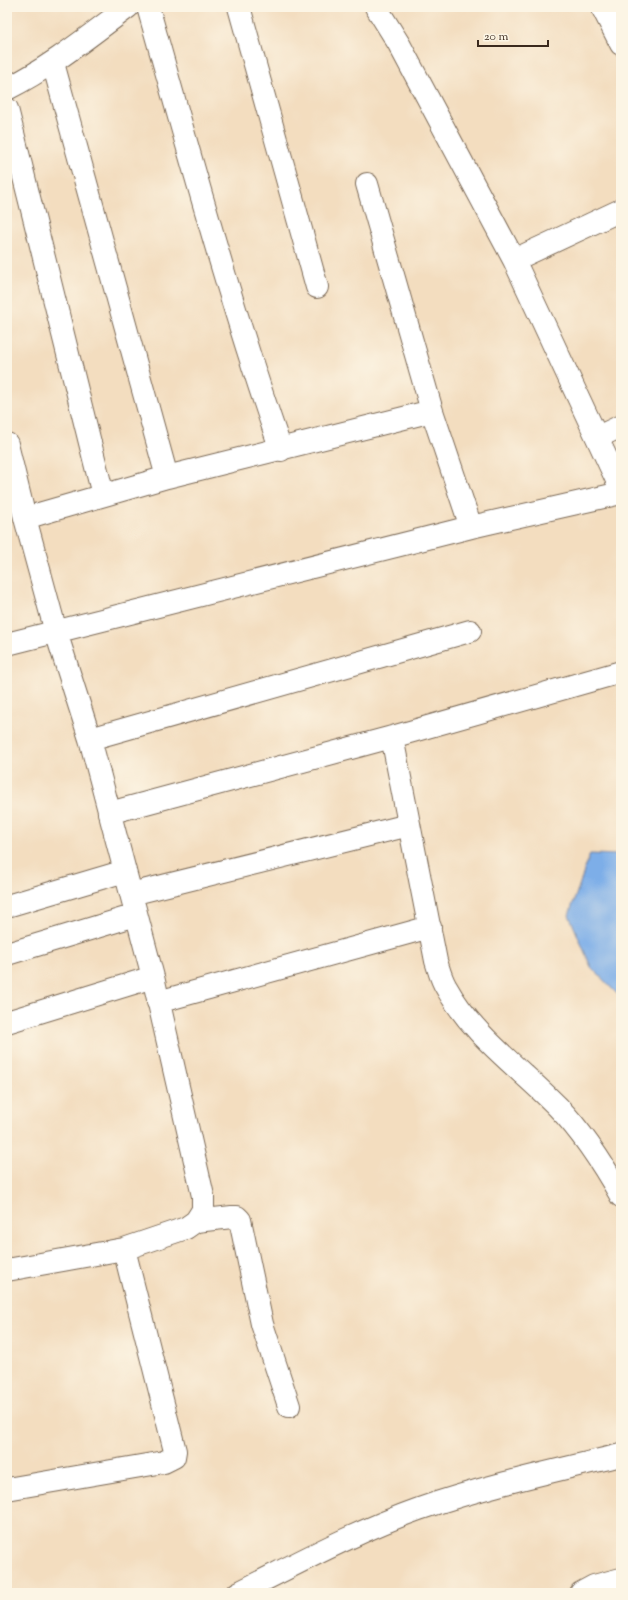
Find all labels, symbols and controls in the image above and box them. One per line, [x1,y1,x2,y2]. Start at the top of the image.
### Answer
scale bar [478,22,548,48]
text: 20 m [484,28,509,46]

